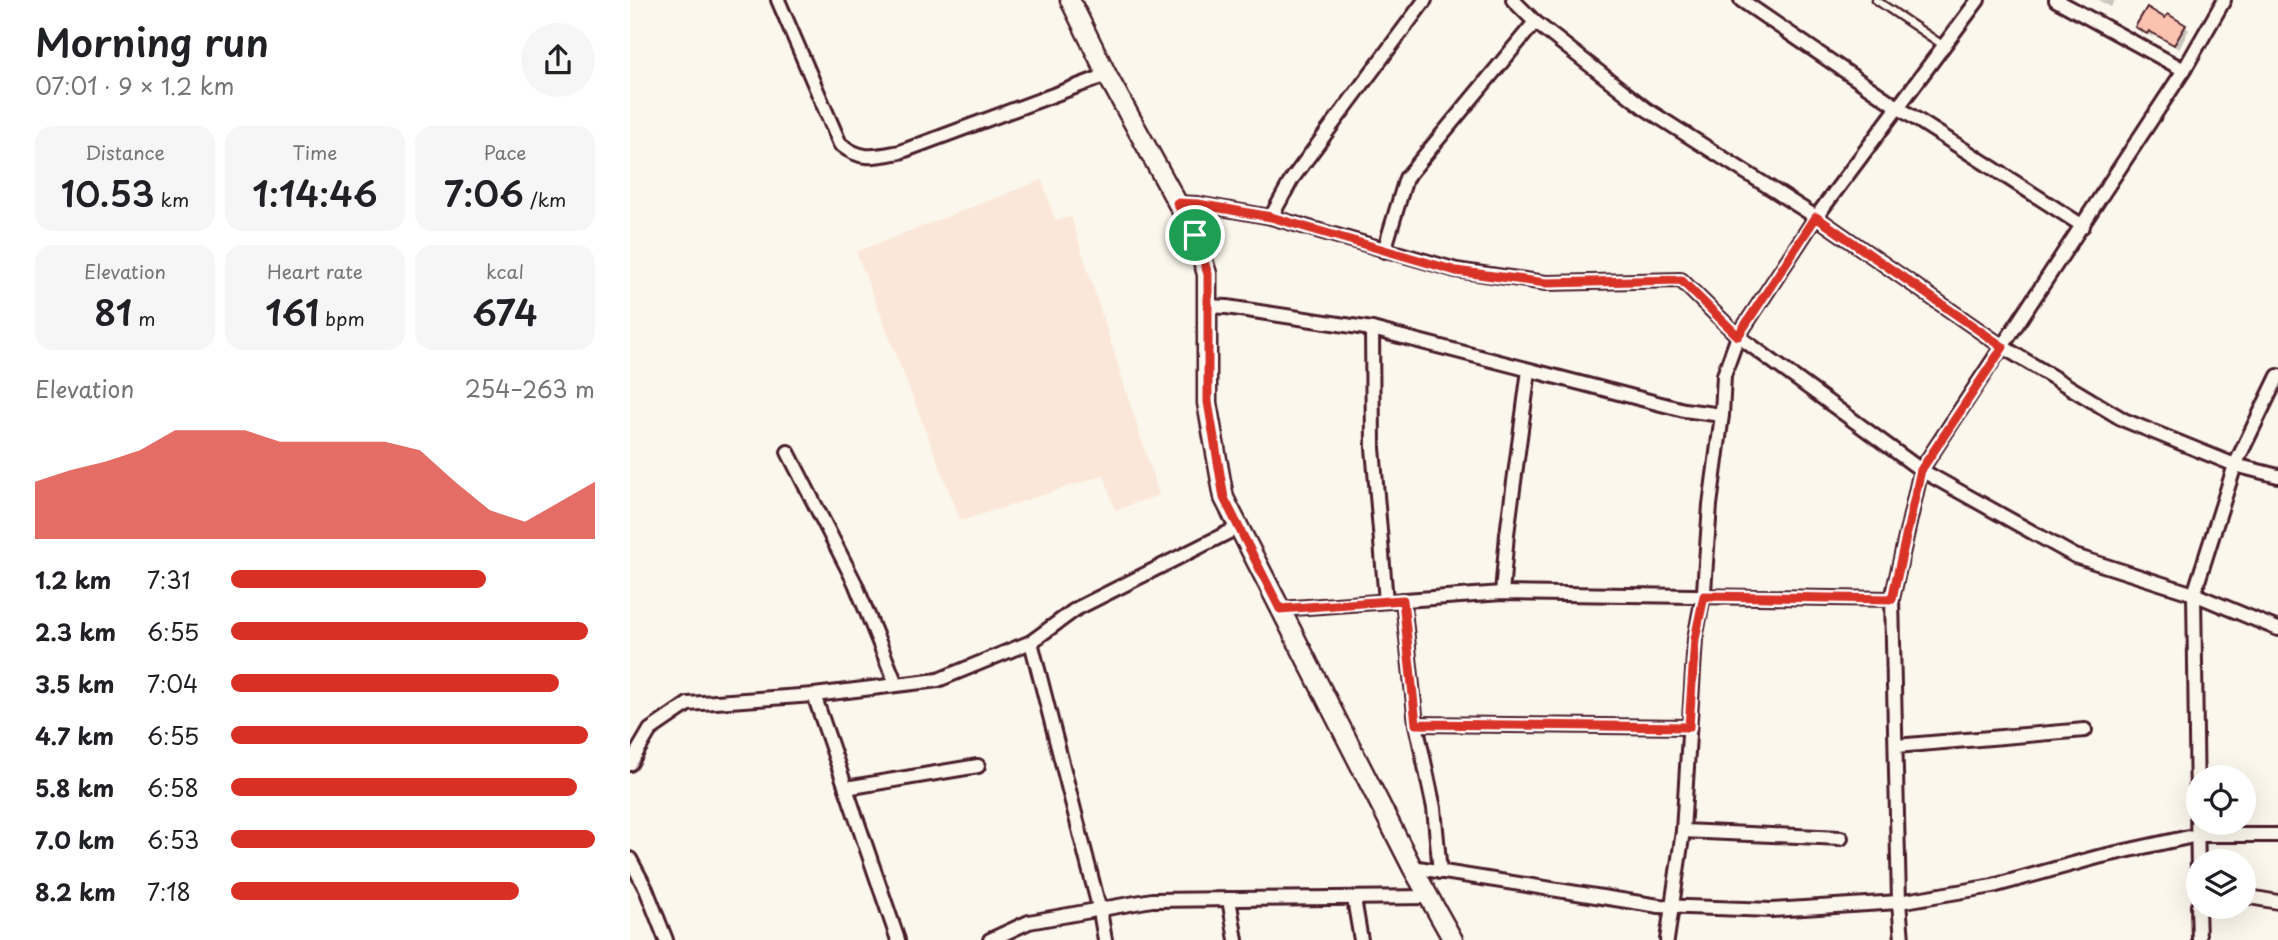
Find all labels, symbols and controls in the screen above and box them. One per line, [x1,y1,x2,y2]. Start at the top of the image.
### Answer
text: Morning run [35,13,269,70]
button: share [521,23,595,97]
text: 07:01 · 9 × 1.2 km [35,68,234,103]
text: Distance [85,138,165,166]
text: Time [293,138,337,166]
text: Pace [484,138,526,166]
text: 10.53 [61,166,154,219]
text: 1:14:46 [252,166,378,219]
text: 7:06 [444,166,524,219]
text: km [154,185,189,213]
text: /km [524,185,566,213]
pin [1165,205,1225,265]
icon: arrive [1176,216,1214,254]
text: Elevation [84,257,166,285]
text: Heart rate [267,257,363,285]
text: kcal [486,257,524,285]
text: 81 [94,285,132,338]
text: 161 [265,285,319,338]
text: 674 [472,285,538,338]
text: m [132,304,156,332]
text: bpm [319,304,365,332]
text: Elevation [35,371,134,406]
text: 254–263 m [465,371,595,406]
text: 1.2 km [35,562,111,597]
text: 7:31 [147,562,190,597]
text: 2.3 km [35,614,116,649]
text: 6:55 [147,614,199,649]
text: 3.5 km [35,666,115,701]
text: 7:04 [147,666,198,701]
text: 4.7 km [35,718,114,753]
text: 6:55 [147,718,199,753]
map controls [2186,765,2256,919]
button: locate [2186,765,2256,835]
text: 5.8 km [35,770,114,805]
text: 6:58 [147,770,199,805]
text: 7.0 km [35,822,115,857]
text: 6:53 [147,822,199,857]
button: layers [2186,849,2256,919]
text: 8.2 km [35,874,116,909]
text: 7:18 [147,874,191,909]

